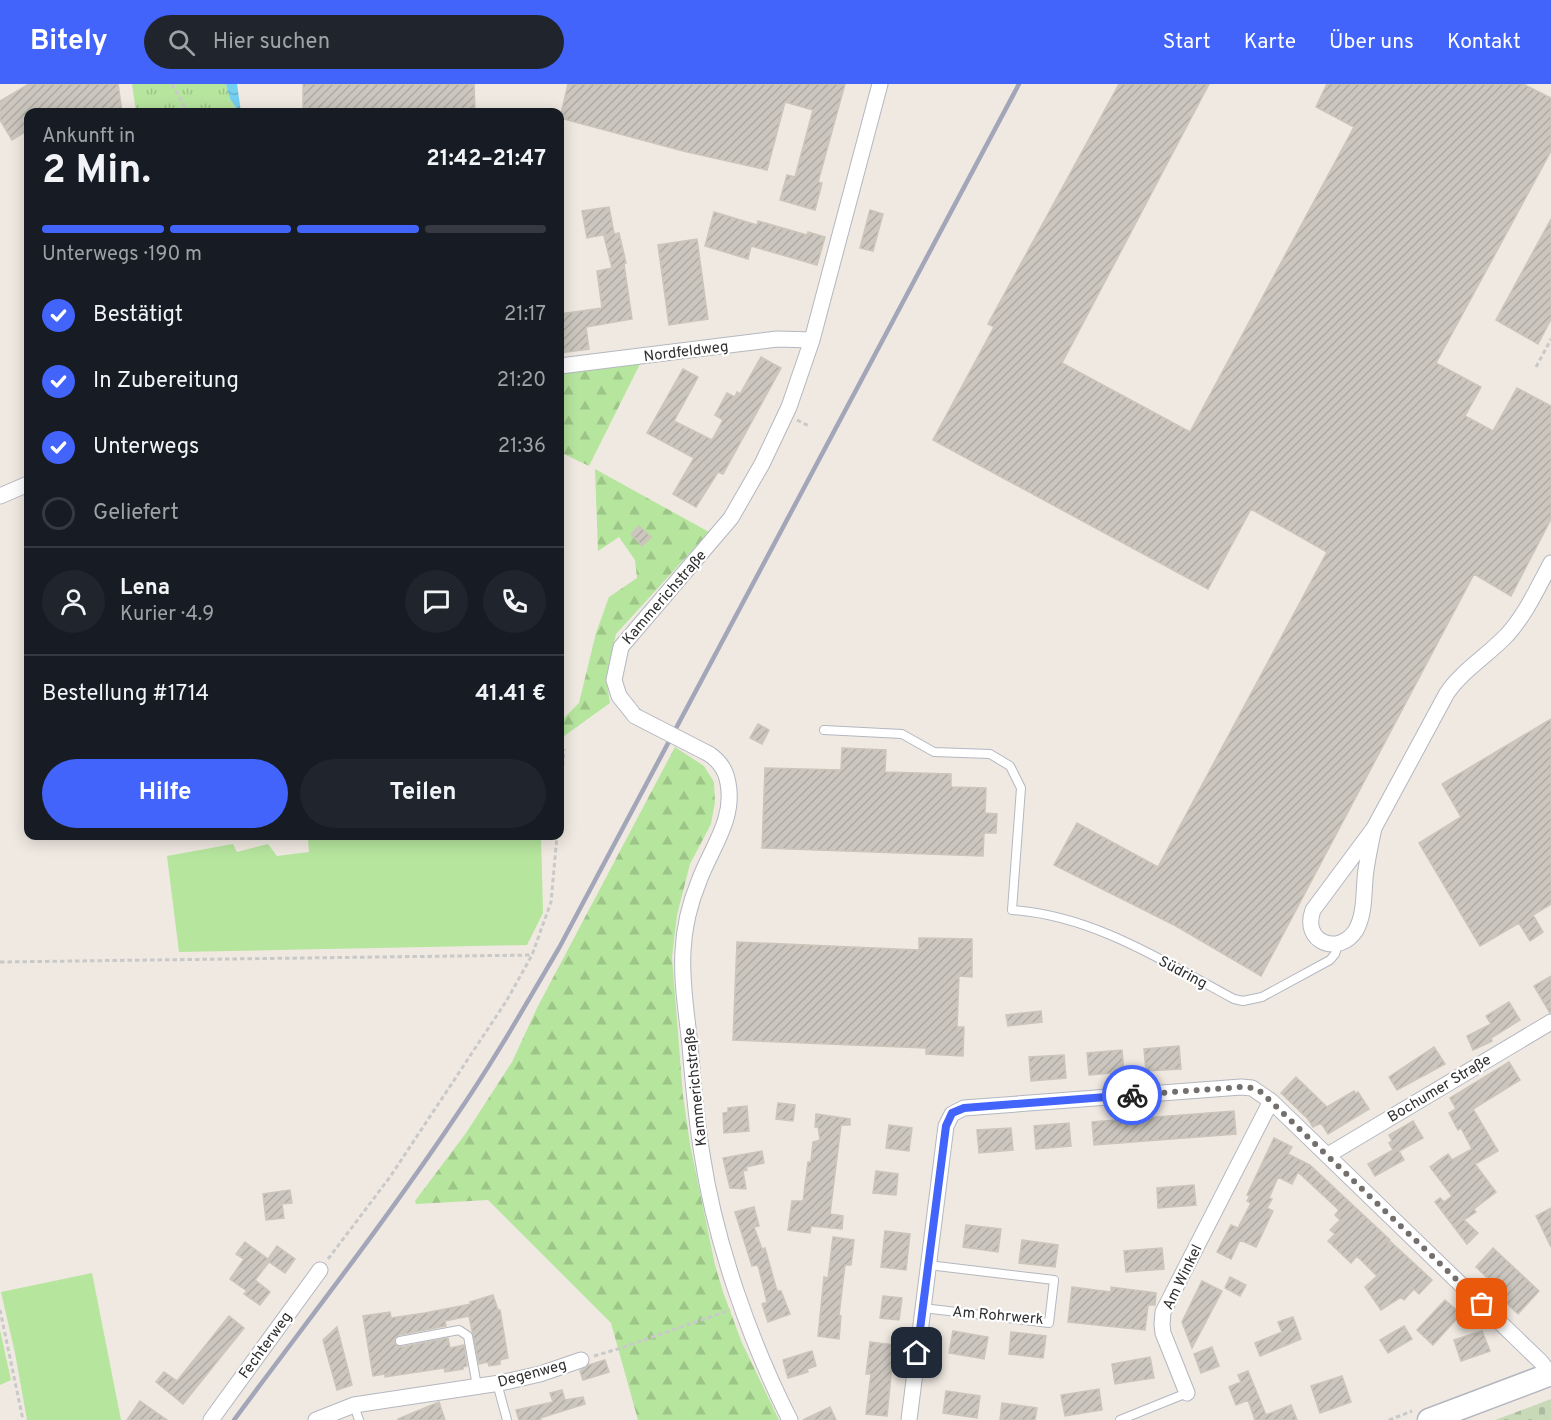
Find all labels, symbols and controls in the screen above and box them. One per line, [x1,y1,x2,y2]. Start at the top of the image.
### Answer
search box [144,15,564,69]
text: Bitely [30,24,108,60]
icon: search [165,26,198,59]
text: Hier suchen [213,29,330,56]
text: Start [1163,29,1211,56]
text: Karte [1244,29,1296,56]
text: Über uns [1329,29,1414,56]
text: Kontakt [1447,29,1521,56]
text: Ankunft in [42,124,135,150]
text: 21:42–21:47 [426,146,546,173]
text: 2 Min. [42,148,151,197]
text: Unterwegs · 190 m [42,242,202,268]
icon: check [42,299,75,332]
text: Bestätigt [93,302,183,329]
text: 21:17 [504,302,546,328]
street label: Nordfeldweg [643,338,730,367]
icon: check [42,365,75,398]
text: In Zubereitung [93,368,239,395]
text: 21:20 [497,368,546,394]
icon: check [42,431,75,464]
text: Unterwegs [93,434,199,461]
text: 21:36 [498,434,546,460]
text: Geliefert [93,500,179,527]
street label: Kammerichstraße [619,547,711,649]
button: person [42,570,105,633]
button: chat [405,570,468,633]
button: phone [483,570,546,633]
text: Lena [120,575,170,602]
text: Kurier · 4.9 [120,602,214,628]
text: Bestellung #1714 [42,681,209,708]
text: 41.41 € [475,681,546,708]
button: Hilfe [42,759,288,828]
button: Teilen [300,759,546,828]
street label: Südring [1155,953,1210,994]
street label: Kammerichstraße [681,1027,712,1147]
street label: Bochumer Straße [1385,1051,1495,1128]
courier [1102,1065,1162,1125]
icon: bike [1116,1079,1149,1112]
street label: Am Winkel [1159,1242,1207,1313]
pin [1456,1278,1507,1329]
icon: bag [1465,1287,1498,1320]
street label: Am Rohrwerk [952,1303,1044,1330]
street label: Fechterweg [236,1309,297,1383]
pin [891,1327,942,1378]
icon: home [900,1336,933,1369]
street label: Degenweg [496,1356,569,1393]

